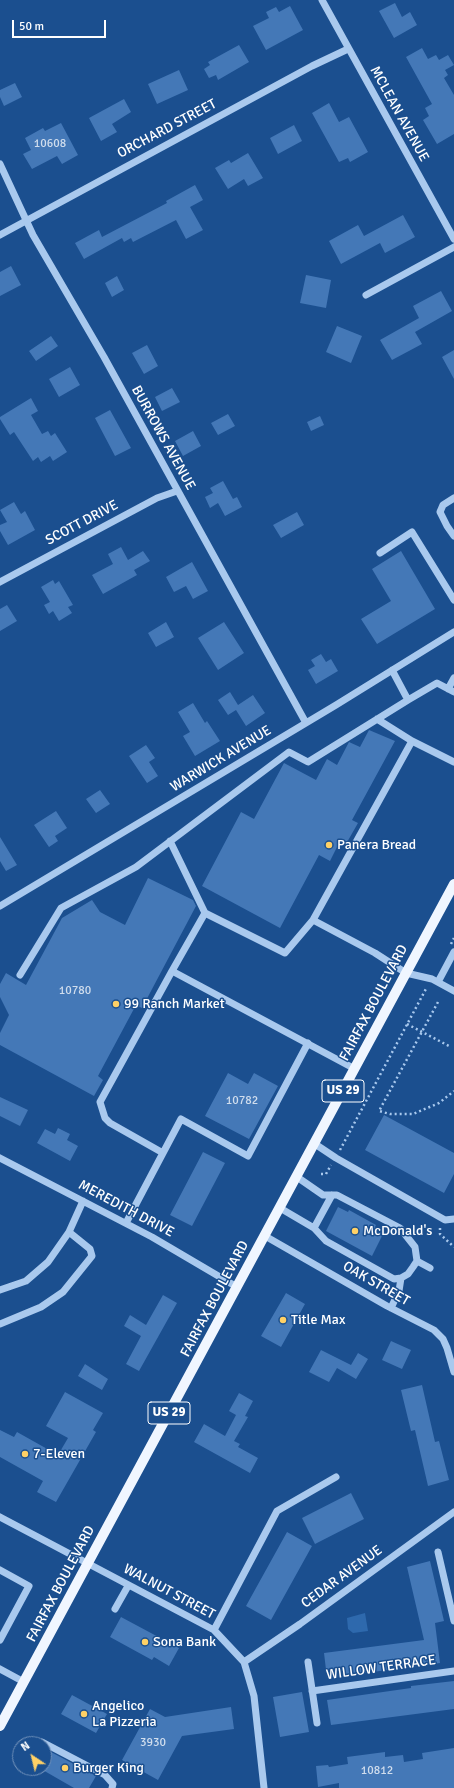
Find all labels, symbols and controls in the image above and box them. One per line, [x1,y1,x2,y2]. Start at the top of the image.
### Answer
scale bar [14,12,108,38]
text: 50 m [19,19,44,34]
street label: MCLEAN AVENUE [366,63,432,165]
street label: ORCHARD STREET [115,96,219,162]
house number: 10608 [34,137,66,151]
street label: BURROWS AVENUE [127,383,199,493]
street label: SCOTT DRIVE [43,497,121,549]
street label: WARWICK AVENUE [167,722,275,796]
place label: Panera Bread [337,837,416,853]
marker: Panera Bread [324,840,334,850]
street label: FAIRFAX BOULEVARD [336,942,412,1064]
house number: 10780 [59,984,91,998]
place label: 99 Ranch Market [124,996,225,1012]
marker: 99 Ranch Market [111,999,121,1009]
road number: US 29 [322,1080,364,1102]
house number: 10782 [226,1094,258,1108]
street label: MEREDITH DRIVE [75,1177,177,1241]
place label: McDonald's [363,1223,432,1239]
marker: McDonald's [350,1226,360,1236]
street label: FAIRFAX BOULEVARD [177,1238,253,1360]
street label: OAK STREET [340,1258,412,1310]
place label: Title Max [291,1312,345,1328]
marker: Title Max [278,1315,288,1325]
road number: US 29 [148,1402,190,1424]
place label: 7-Eleven [33,1446,85,1462]
marker: 7-Eleven [20,1449,30,1459]
street label: FAIRFAX BOULEVARD [23,1523,99,1645]
street label: CEDAR AVENUE [298,1542,386,1612]
street label: WALNUT STREET [120,1561,218,1623]
place label: Sona Bank [153,1634,216,1650]
marker: Sona Bank [140,1637,150,1647]
street label: WILLOW TERRACE [325,1652,437,1684]
place label: Angelico La Pizzeria [92,1698,157,1730]
marker: Angelico La Pizzeria [79,1709,89,1719]
north arrow [12,1736,52,1776]
house number: 3930 [140,1736,166,1750]
text: N [19,1739,32,1754]
place label: Burger King [73,1760,144,1776]
marker: Burger King [60,1763,70,1773]
house number: 10812 [361,1764,393,1778]

